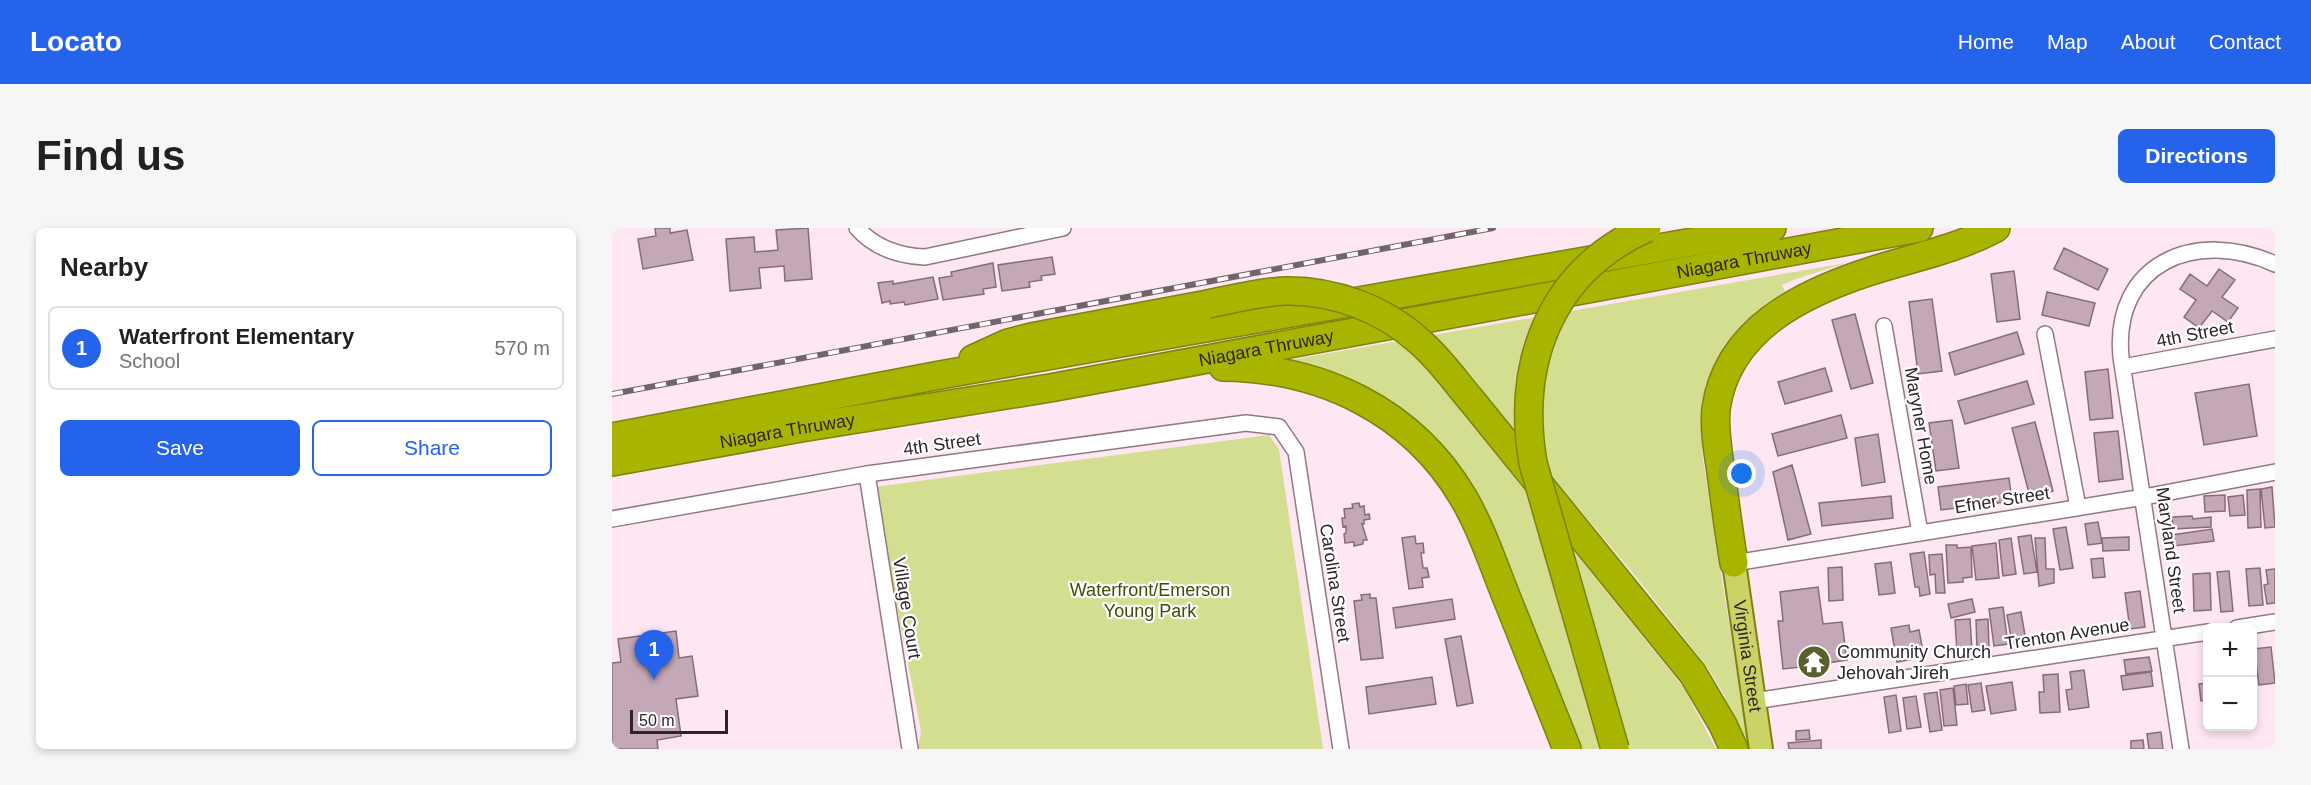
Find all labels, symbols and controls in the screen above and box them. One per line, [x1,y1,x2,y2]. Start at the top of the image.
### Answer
text: Locato [30,26,122,57]
text: Home [1958,30,2014,53]
text: Map [2047,30,2088,53]
text: About [2121,30,2176,53]
text: Contact [2209,30,2281,53]
button: Directions [2118,129,2275,183]
text: Find us [36,132,185,179]
street label: Niagara Thruway [1675,238,1813,282]
text: Nearby [60,252,148,282]
street label: 4th Street [2155,317,2235,351]
text: Waterfront Elementary [119,324,354,349]
street label: Niagara Thruway [1197,326,1335,370]
text: 1 [76,337,87,359]
text: 570 m [494,337,550,359]
text: School [119,350,180,372]
street label: Maryner Home [1901,366,1941,486]
street label: Niagara Thruway [718,410,856,452]
button: Save [60,420,300,476]
button: Share [312,420,552,476]
street label: 4th Street [902,429,982,459]
your location [1727,459,1756,488]
street label: Efner Street [1953,483,2051,517]
street label: Maryland Street [2152,486,2190,614]
street label: Carolina Street [1316,522,1354,644]
street label: Village Court [889,556,925,660]
park label: Waterfront/Emerson Young Park [1070,580,1230,621]
street label: Virginia Street [1730,599,1766,713]
street label: Trenton Avenue [2003,614,2131,654]
map controls [2203,623,2257,731]
button: + [2203,623,2257,677]
pin: 1 [634,630,674,680]
place label: Community Church Jehovah Jireh [1837,642,1991,683]
temple icon: Community Church Jehovah Jireh [1796,644,1832,680]
button: − [2203,677,2257,731]
scale bar [630,707,728,735]
text: 50 m [639,712,675,729]

